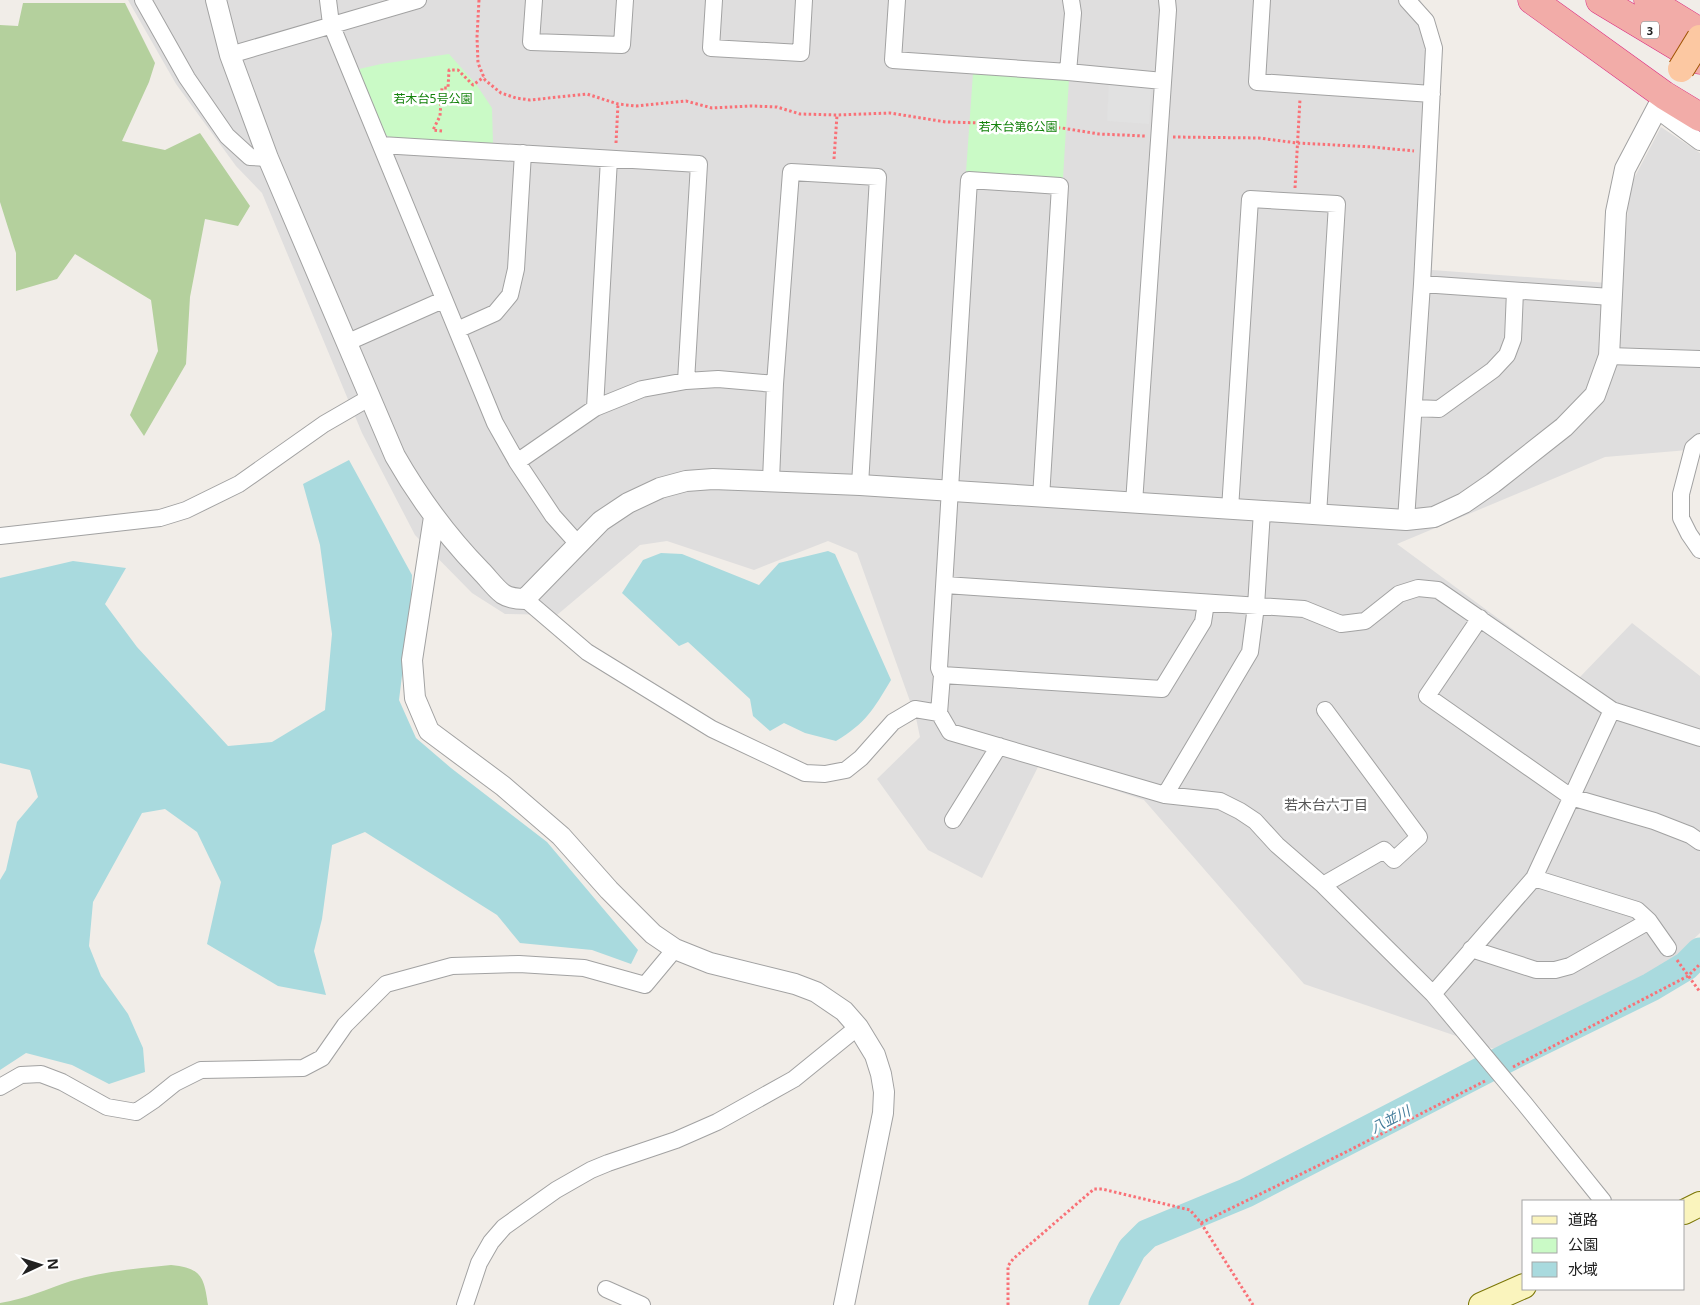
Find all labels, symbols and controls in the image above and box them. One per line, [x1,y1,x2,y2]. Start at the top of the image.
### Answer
road number: 3 [1641,22,1659,38]
park label: 若木台5号公園 [394,90,472,107]
park label: 若木台第6公園 [979,118,1057,135]
district label: 若木台六丁目 [1284,795,1368,814]
water label: 八並川 [1367,1100,1415,1137]
legend [1522,1200,1685,1290]
text: 道路 [1568,1209,1598,1229]
text: 公園 [1568,1234,1598,1254]
north arrow [15,1240,65,1290]
text: N [44,1258,63,1270]
text: 水域 [1568,1259,1598,1279]

